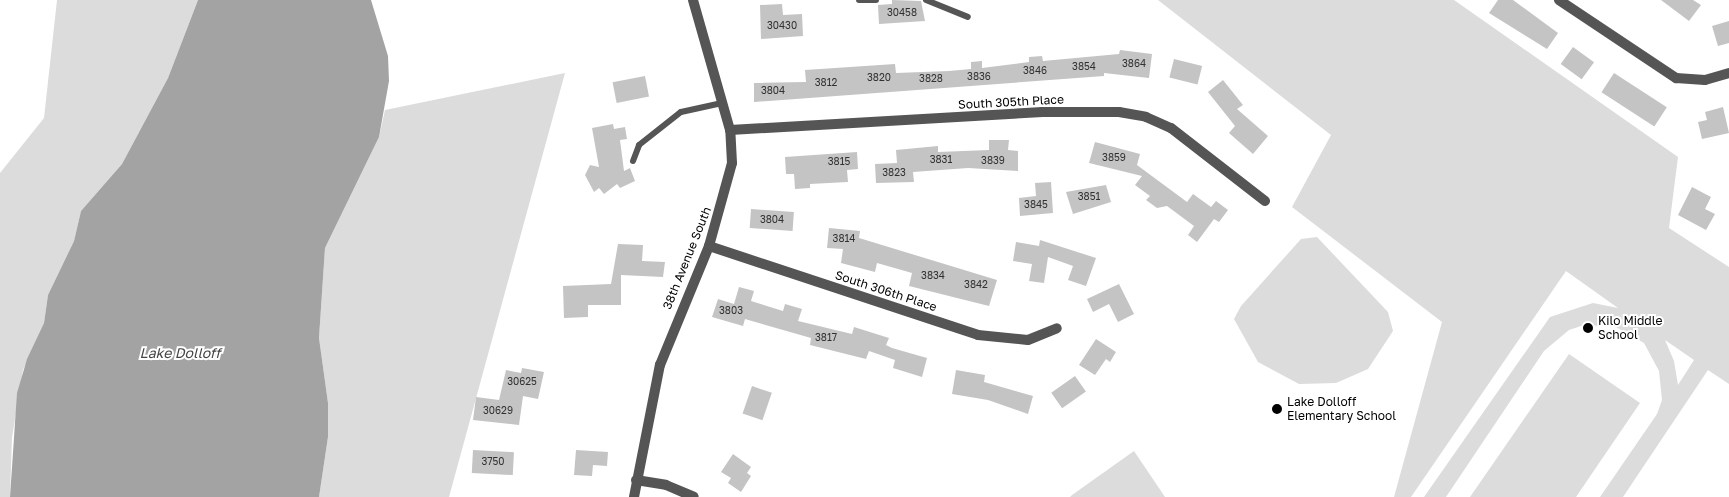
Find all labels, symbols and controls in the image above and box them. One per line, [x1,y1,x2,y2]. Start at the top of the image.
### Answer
house number: 30458 [887,7,917,19]
house number: 30430 [767,20,797,32]
house number: 3864 [1122,58,1146,70]
house number: 3854 [1072,61,1096,73]
house number: 3846 [1023,65,1047,77]
house number: 3836 [967,71,991,83]
house number: 3820 [867,72,891,84]
house number: 3828 [919,73,943,85]
house number: 3812 [815,77,837,89]
house number: 3804 [761,85,785,97]
street label: South 305th Place [958,92,1064,112]
house number: 3859 [1102,152,1126,164]
house number: 3831 [930,154,952,166]
house number: 3839 [981,155,1005,167]
house number: 3815 [828,156,850,168]
house number: 3823 [882,167,906,179]
house number: 3851 [1078,191,1100,203]
house number: 3845 [1024,199,1048,211]
street label: 38th Avenue South [660,205,714,311]
house number: 3804 [760,214,784,226]
house number: 3814 [833,233,855,245]
street label: South 306th Place [833,268,939,314]
house number: 3834 [921,270,945,282]
house number: 3842 [964,279,988,291]
house number: 3803 [719,305,743,317]
place label: Kilo Middle School [1598,314,1662,342]
marker: Kilo Middle School [1582,322,1594,334]
house number: 3817 [815,332,837,344]
water label: Lake Dolloff [140,345,220,361]
house number: 30625 [507,376,537,388]
place label: Lake Dolloff Elementary School [1287,395,1396,423]
marker: Lake Dolloff Elementary School [1271,403,1283,415]
house number: 30629 [483,405,513,417]
house number: 3750 [481,456,505,468]

